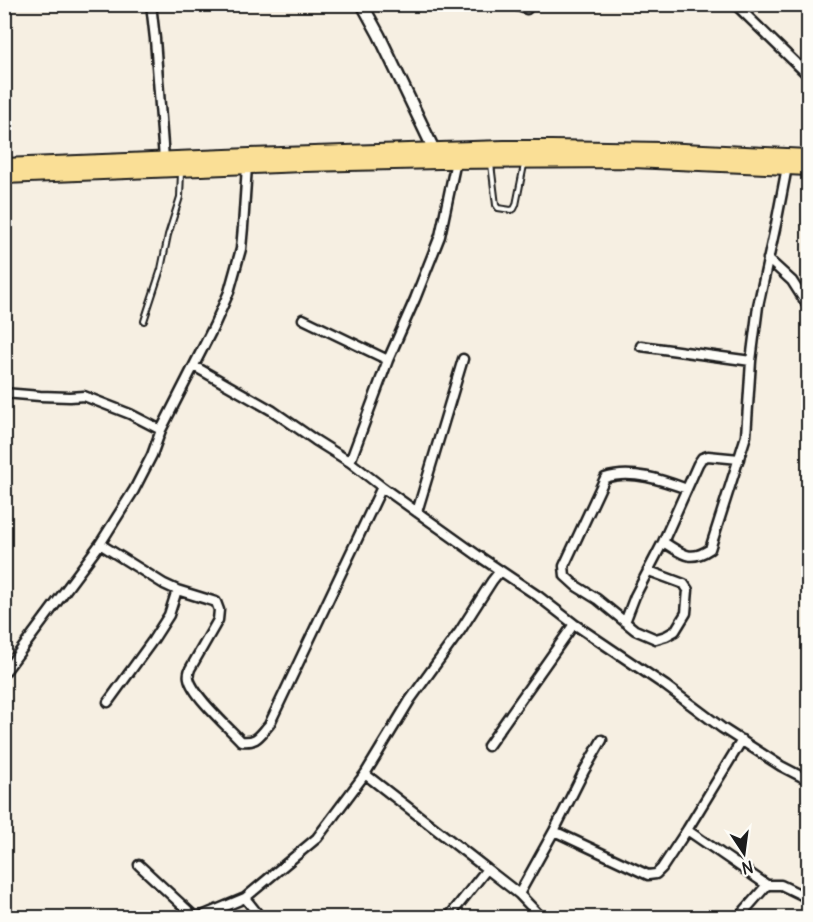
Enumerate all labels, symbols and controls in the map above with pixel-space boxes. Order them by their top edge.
north arrow [714,823,774,883]
text: N [740,857,755,879]

